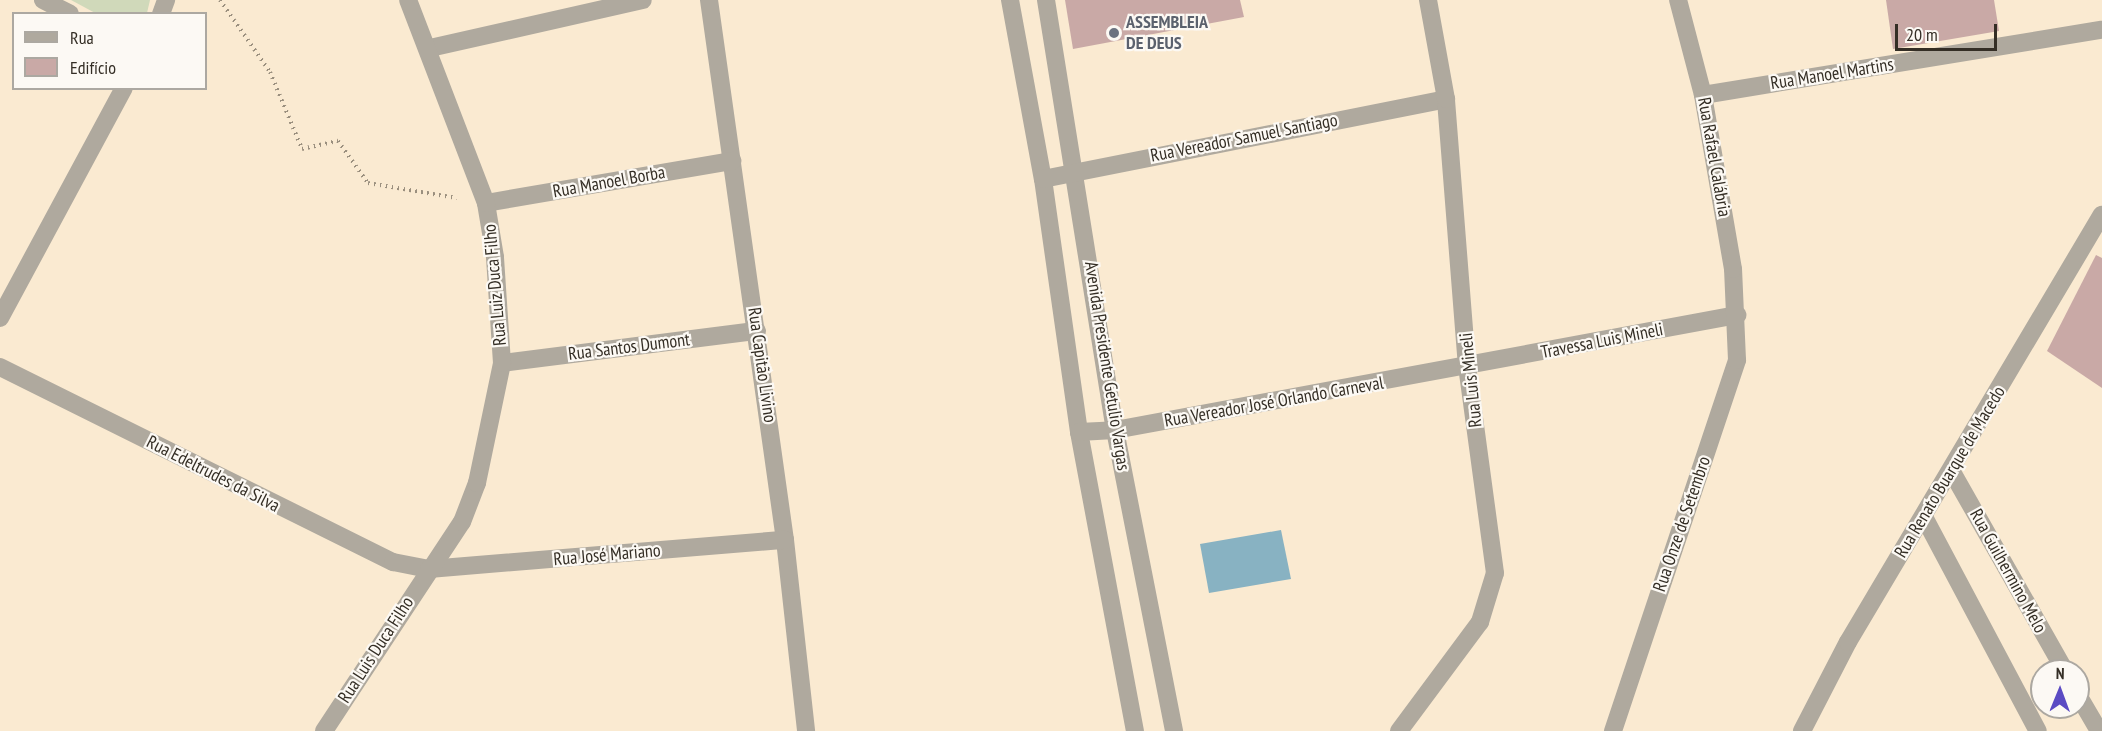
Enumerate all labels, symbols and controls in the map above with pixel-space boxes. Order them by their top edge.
legend [12,12,207,90]
place label: ASSEMBLEIA DE DEUS [1126,12,1208,54]
scale bar [1898,12,2000,50]
text: 20 m [1906,23,1938,46]
text: Rua [70,26,94,49]
marker: ASSEMBLEIA DE DEUS [1107,26,1121,40]
street label: Rua Manoel Martins [1769,54,1895,94]
text: Edifício [70,56,116,79]
street label: Rua Rafael Calábria [1693,96,1735,218]
street label: Rua Vereador Samuel Santiago [1148,109,1340,167]
street label: Rua Manoel Borba [551,162,667,202]
street label: Rua Luiz Duca Filho [479,223,511,347]
street label: Avenida Presidente Getulio Vargas [1080,260,1134,472]
street label: Rua Capitão Livino [743,306,781,424]
street label: Travessa Luis Mineli [1539,319,1665,363]
street label: Rua Santos Dumont [567,329,691,365]
street label: Rua Luis Mineli [1455,332,1487,428]
street label: Rua Vereador José Orlando Carneval [1162,372,1386,432]
street label: Rua Renato Buarque de Macedo [1890,382,2010,562]
street label: Rua Edeltrudes da Silva [143,431,283,517]
street label: Rua Onze de Setembro [1649,454,1715,594]
street label: Rua Guilhermino Melo [1965,505,2051,637]
street label: Rua José Mariano [553,540,661,570]
street label: Rua Luis Duca Filho [334,593,418,707]
north arrow [2030,659,2090,719]
text: N [2056,663,2065,683]

